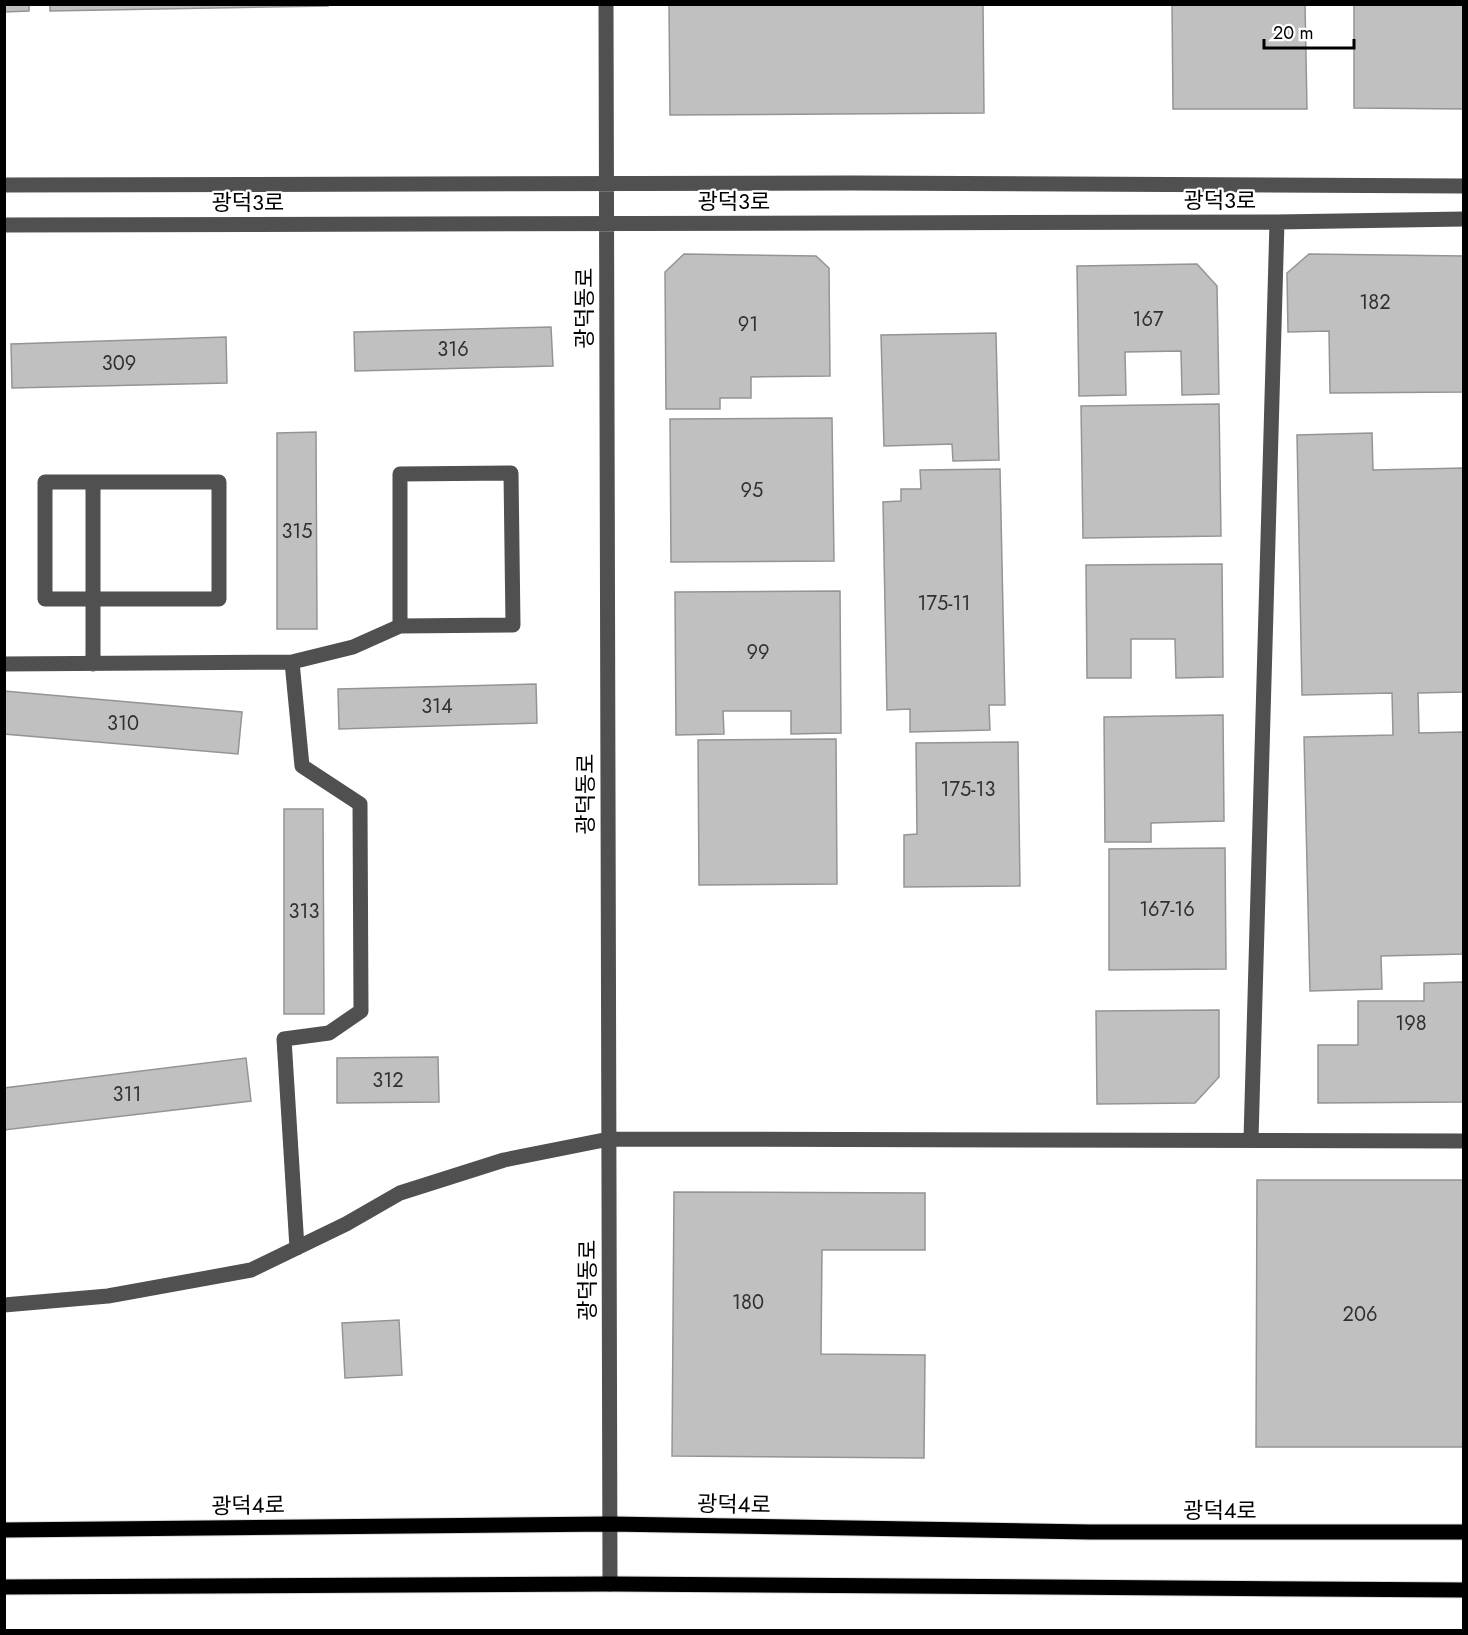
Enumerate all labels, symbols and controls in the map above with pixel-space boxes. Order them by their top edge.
scale bar [1264,12,1354,50]
text: 20 m [1273,20,1313,46]
street label: 광덕3로 [1184,184,1256,216]
street label: 광덕3로 [698,185,770,217]
street label: 광덕3로 [212,186,284,218]
street label: 광덕동로 [568,268,600,348]
house number: 182 [1359,288,1391,317]
house number: 167 [1132,305,1164,334]
house number: 91 [738,310,758,339]
house number: 316 [437,335,469,364]
house number: 309 [102,349,136,378]
house number: 95 [741,476,763,505]
house number: 315 [281,517,313,546]
house number: 175-11 [918,589,970,618]
house number: 99 [746,638,770,667]
house number: 314 [421,692,453,721]
house number: 310 [107,709,139,738]
street label: 광덕동로 [569,754,601,834]
house number: 175-13 [941,775,996,804]
house number: 167-16 [1139,895,1195,924]
house number: 313 [289,897,319,926]
house number: 198 [1395,1009,1427,1038]
house number: 312 [372,1066,404,1095]
house number: 311 [113,1080,141,1109]
street label: 광덕동로 [571,1240,603,1320]
house number: 180 [732,1288,764,1317]
house number: 206 [1343,1300,1377,1329]
street label: 광덕4로 [697,1487,771,1521]
street label: 광덕4로 [211,1488,285,1522]
street label: 광덕4로 [1183,1494,1257,1526]

